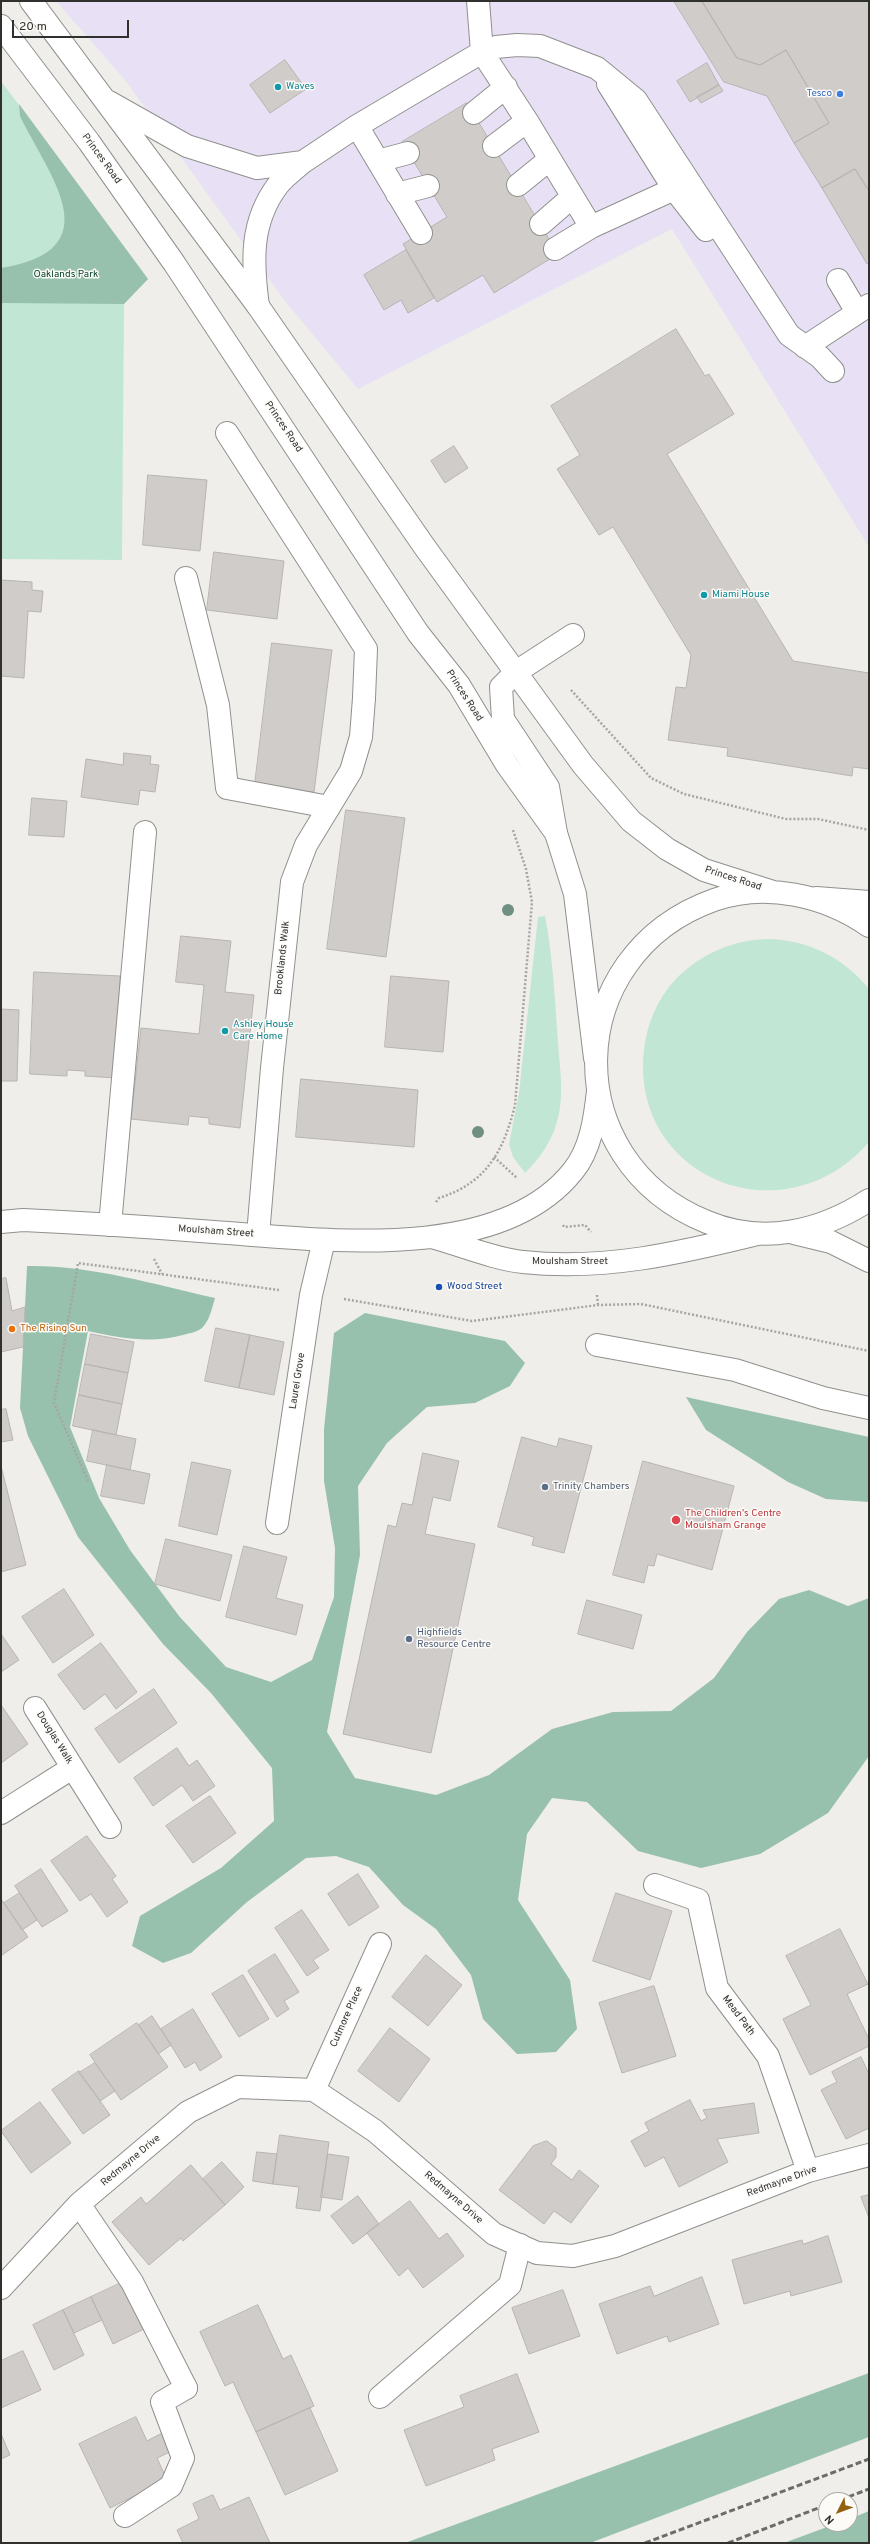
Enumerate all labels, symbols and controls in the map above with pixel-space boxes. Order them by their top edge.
scale bar [14,12,131,38]
text: 20 m [19,19,47,35]
place label: Waves [286,81,314,93]
marker: Waves [273,82,283,92]
place label: Tesco [807,88,832,100]
marker: Tesco [835,89,845,99]
street label: Princes Road [79,132,123,186]
park label: Oaklands Park [34,269,98,281]
street label: Princes Road [262,399,304,455]
place label: Miami House [712,589,770,601]
marker: Miami House [699,590,709,600]
street label: Princes Road [443,668,485,724]
street label: Princes Road [703,864,763,894]
street label: Brooklands Walk [273,920,293,996]
place label: Ashley House Care Home [233,1019,294,1042]
marker: Ashley House Care Home [220,1026,230,1036]
street label: Moulsham Street [178,1223,254,1241]
street label: Moulsham Street [532,1256,608,1268]
place label: Wood Street [447,1281,502,1293]
marker: Wood Street [434,1282,444,1292]
place label: The Rising Sun [20,1323,87,1335]
marker: The Rising Sun [7,1324,17,1334]
street label: Laurel Grove [288,1352,308,1410]
place label: Trinity Chambers [553,1481,629,1493]
marker: Trinity Chambers [540,1482,550,1492]
place label: The Children's Centre Moulsham Grange [685,1508,781,1532]
marker: The Children's Centre Moulsham Grange [670,1514,682,1526]
place label: Highfields Resource Centre [417,1627,491,1650]
marker: Highfields Resource Centre [404,1634,414,1644]
street label: Douglas Walk [33,1709,75,1767]
street label: Cutmore Place [328,1985,366,2049]
street label: Mead Path [719,1994,757,2038]
street label: Redmayne Drive [99,2133,163,2189]
street label: Redmayne Drive [745,2164,819,2200]
street label: Redmayne Drive [421,2169,485,2227]
north arrow [818,2492,858,2532]
text: N [822,2512,838,2527]

